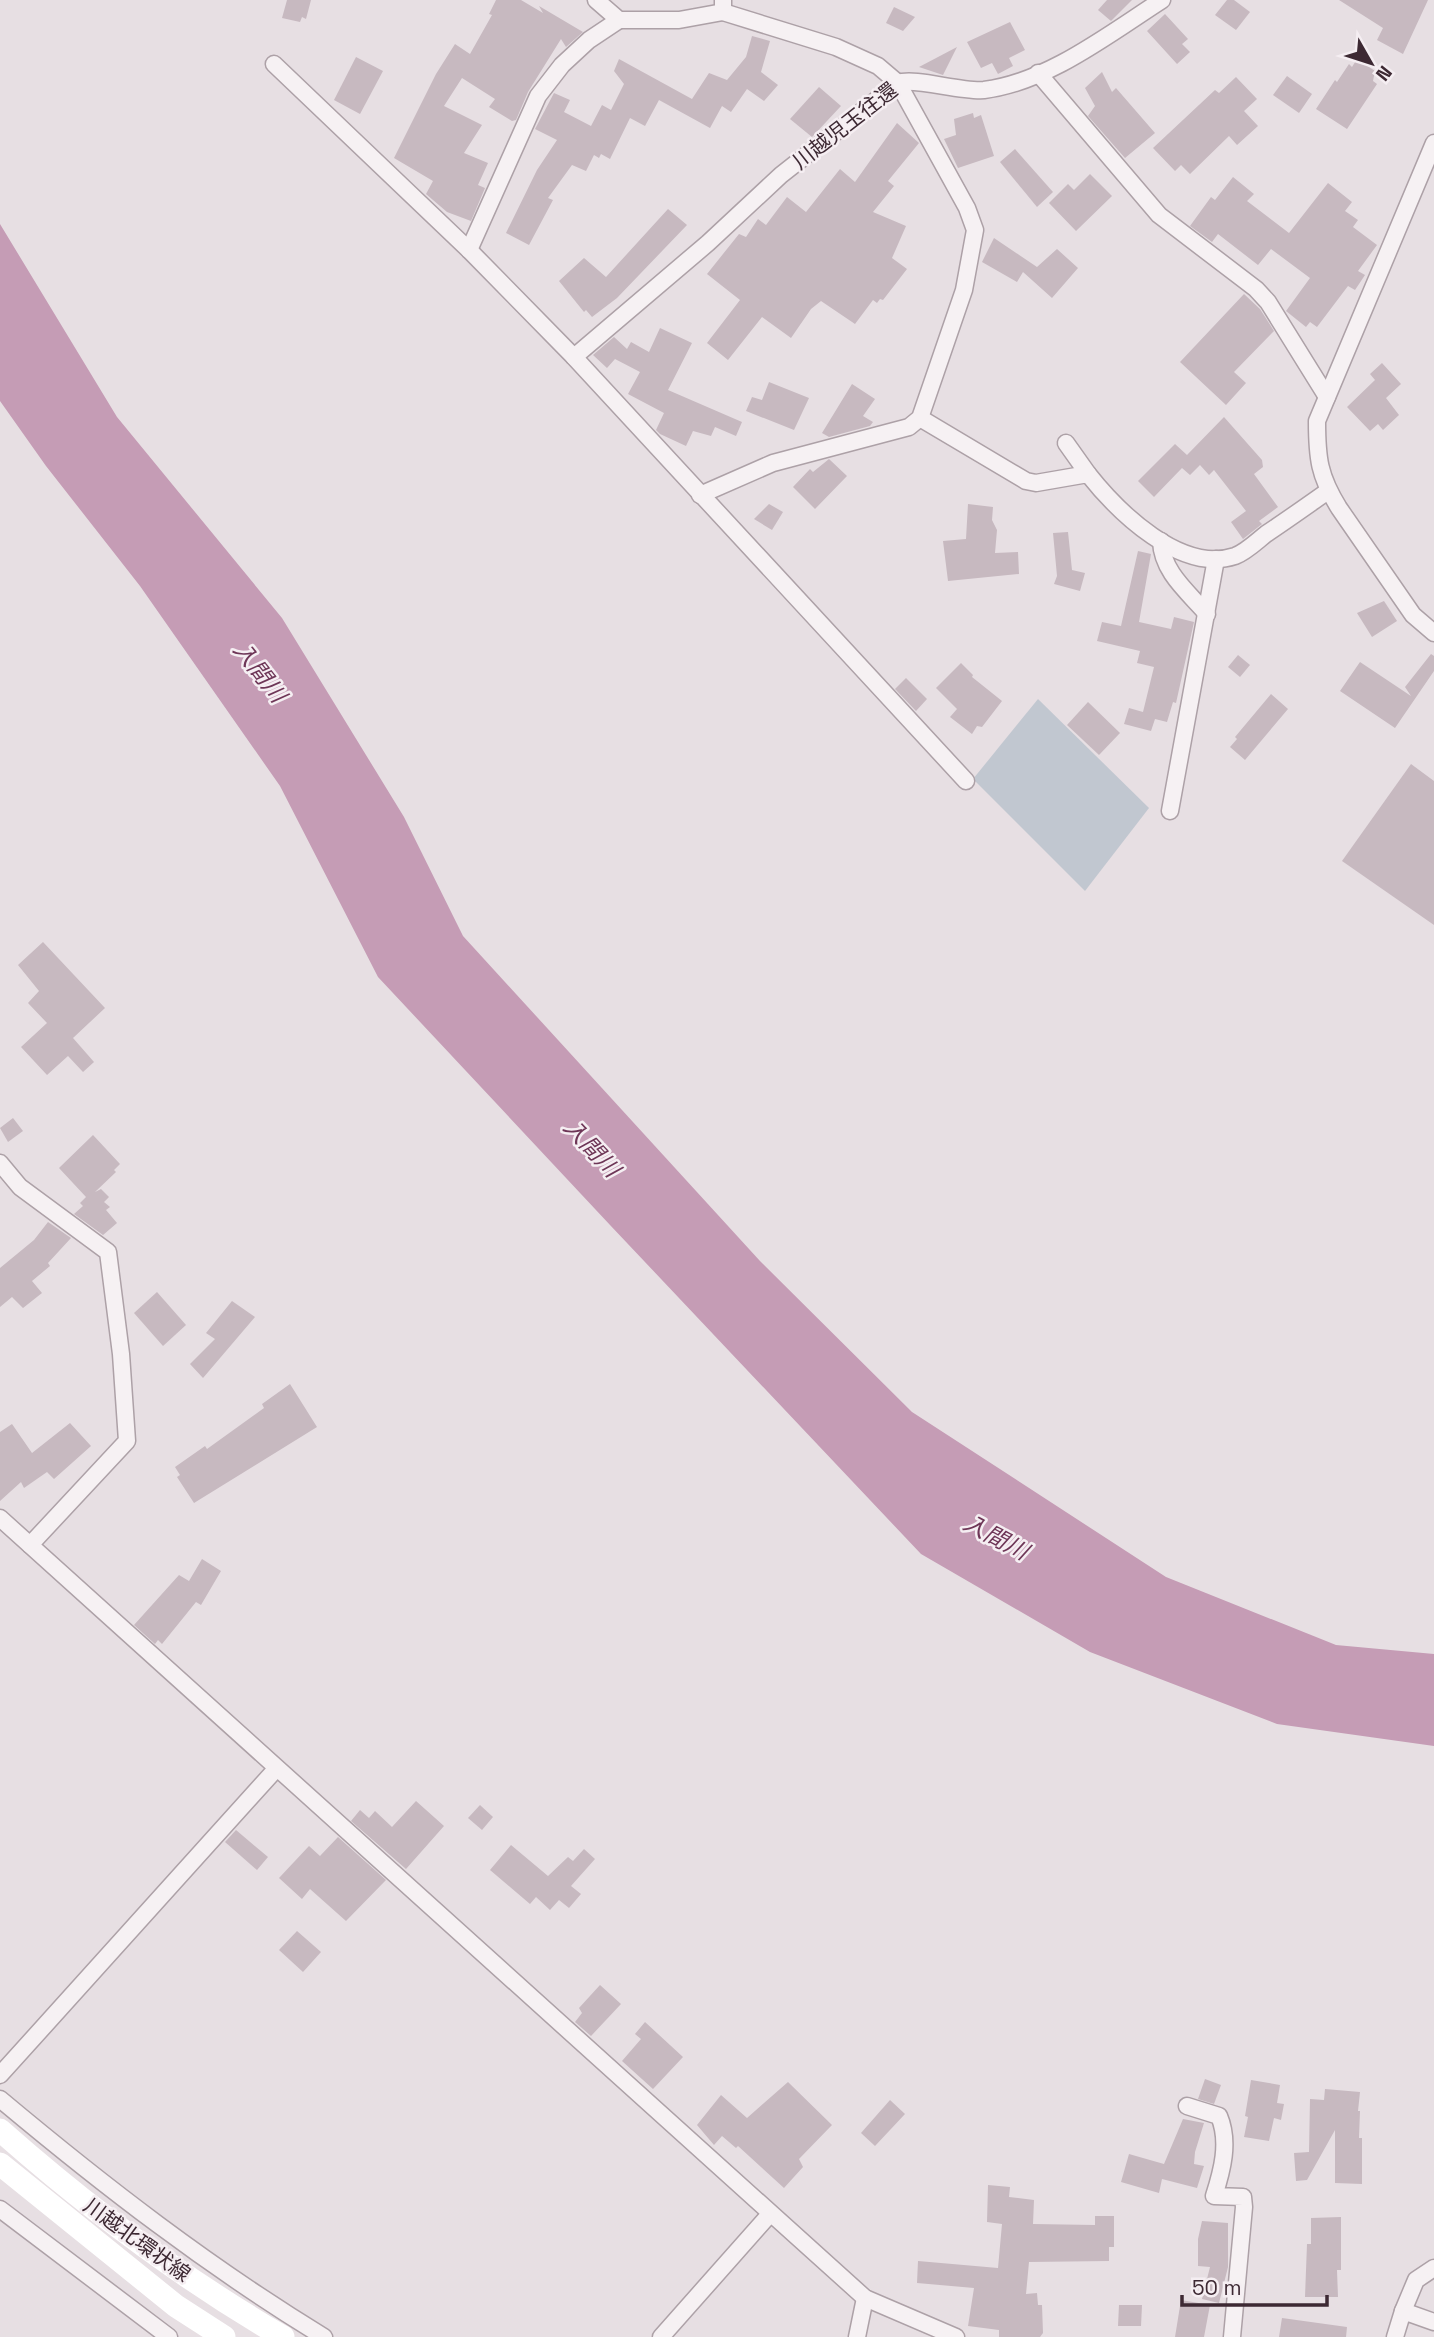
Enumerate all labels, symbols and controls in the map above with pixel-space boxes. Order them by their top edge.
north arrow [1336,28,1406,98]
text: N [1370,61,1398,86]
street label: 川越児玉往還 [787,76,903,175]
water label: 入間川 [227,636,295,711]
water label: 入間川 [558,1113,629,1186]
water label: 入間川 [958,1508,1036,1568]
street label: 川越北環状線 [78,2192,196,2288]
scale bar [1182,2264,1327,2308]
text: 50 m [1192,2274,1242,2301]

